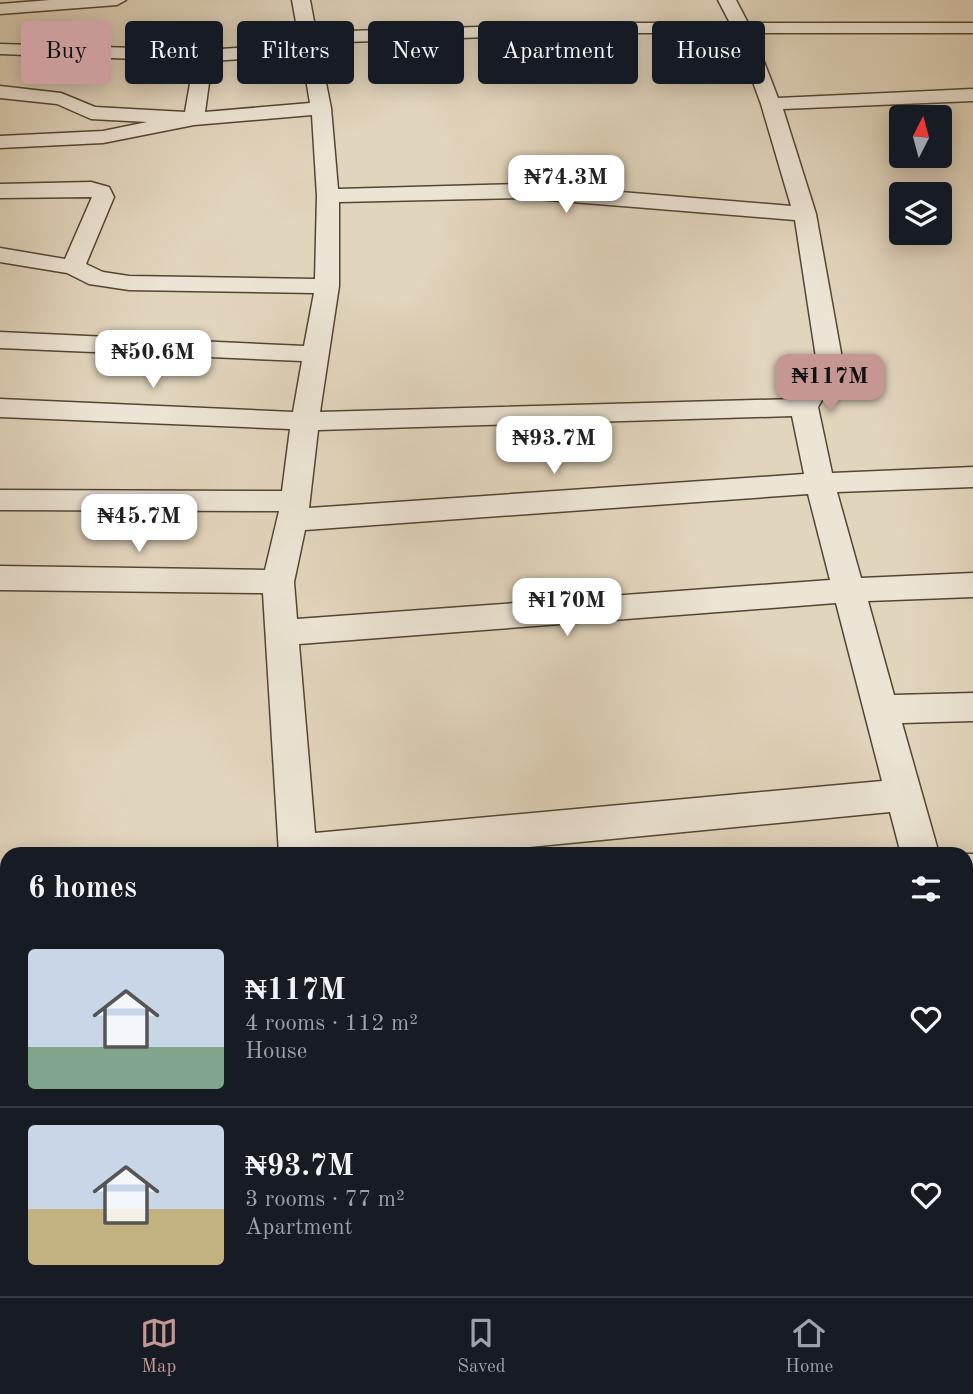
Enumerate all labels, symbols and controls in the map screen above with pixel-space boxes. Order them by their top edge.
chip: Buy [21,21,111,84]
chip: Rent [125,21,223,84]
chip: Filters [237,21,354,84]
chip: New [368,21,464,84]
chip: Apartment [478,21,638,84]
chip: House [652,21,765,84]
north arrow [889,105,952,168]
map controls [889,105,952,245]
pin: ₦74.3M [509,156,623,215]
text: ₦74.3M [524,166,608,189]
button: layers [889,182,952,245]
pin: ₦50.6M [96,330,210,390]
text: ₦50.6M [111,341,195,364]
pin: ₦117M [781,354,879,414]
text: ₦117M [791,365,869,388]
pin: ₦93.7M [497,416,611,476]
text: ₦93.7M [512,427,596,450]
pin: ₦45.7M [82,494,196,554]
text: ₦45.7M [97,505,181,528]
pin: ₦170M [518,578,616,638]
text: ₦170M [528,589,606,612]
icon: filters [907,870,945,908]
text: 6 homes [28,874,137,904]
text: ₦117M [245,976,346,1006]
icon: home [84,977,168,1061]
icon: heart [907,1000,945,1038]
text: 4 rooms · 112 m² [245,1012,418,1035]
text: House [245,1040,307,1063]
text: ₦93.7M [245,1152,354,1182]
icon: home [84,1153,168,1237]
icon: heart [907,1176,945,1214]
text: 3 rooms · 77 m² [245,1188,405,1211]
text: Apartment [245,1216,353,1239]
tab: Map [140,1314,178,1379]
tab: Saved [457,1314,506,1379]
tab: Home [785,1314,833,1379]

